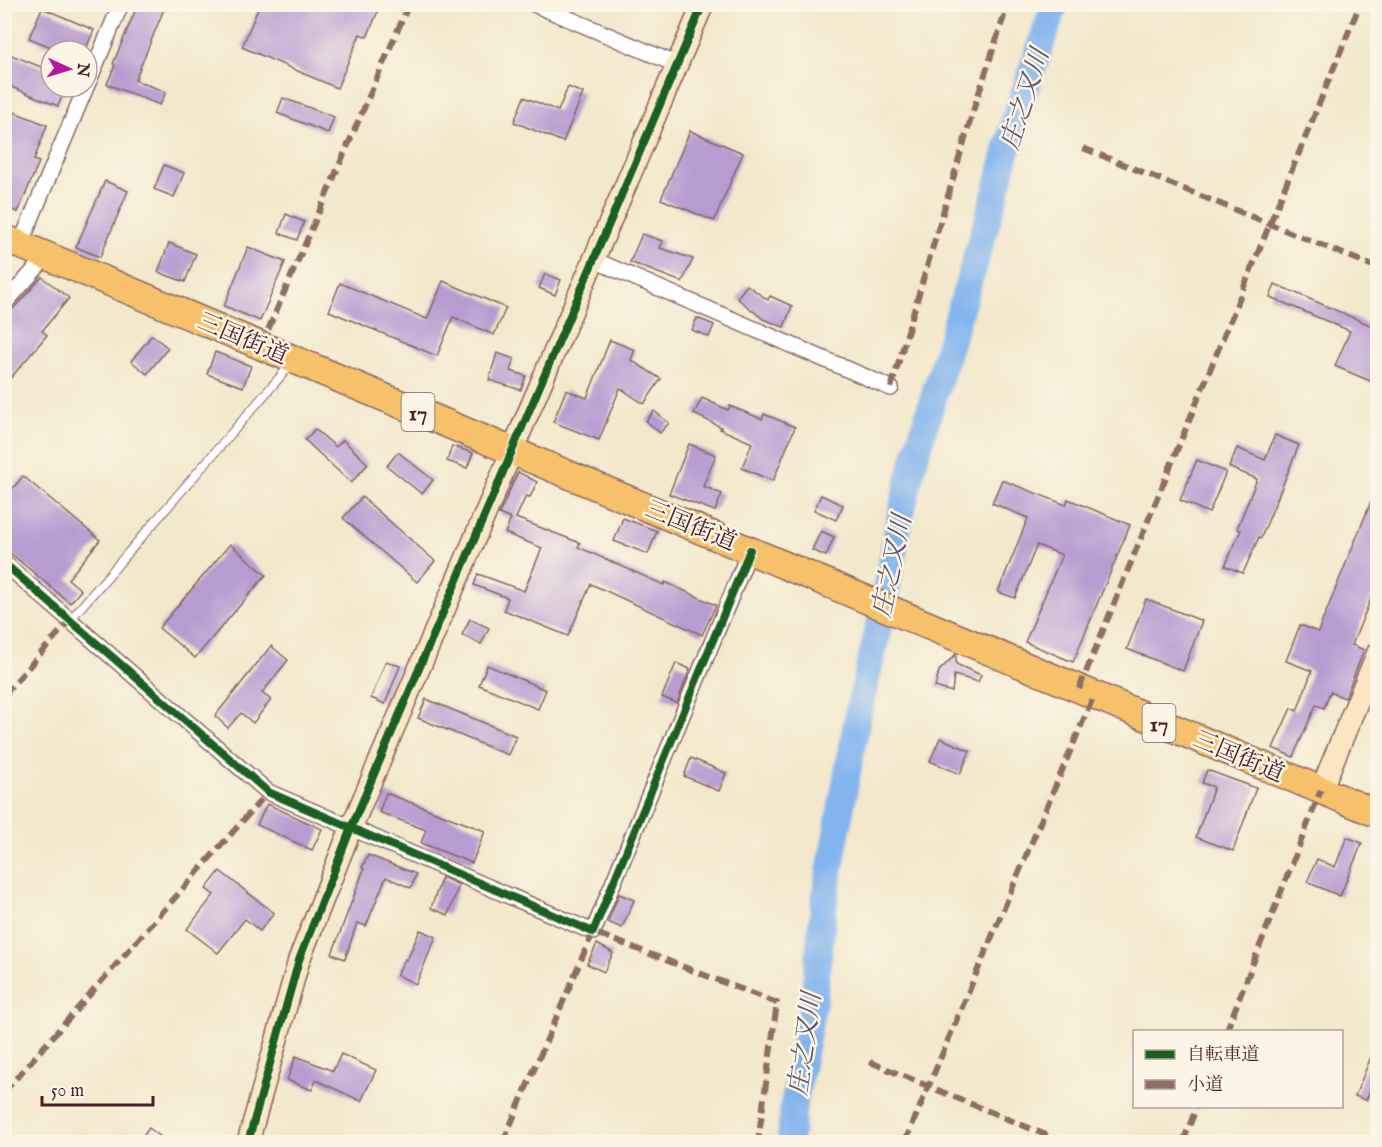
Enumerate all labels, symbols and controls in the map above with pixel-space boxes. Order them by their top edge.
north arrow [39,39,99,99]
water label: 庄之又川 [994,42,1058,154]
text: N [71,61,92,78]
street label: 三国街道 [192,306,293,372]
road number: 17 [402,393,434,431]
street label: 三国街道 [640,494,741,559]
water label: 庄之又川 [866,509,920,621]
road number: 17 [1142,704,1176,742]
street label: 三国街道 [1188,724,1289,790]
water label: 庄之又川 [782,987,829,1098]
legend [1133,1030,1343,1108]
text: 自転車道 [1187,1044,1259,1067]
scale bar [42,1069,153,1107]
text: 小道 [1187,1074,1223,1097]
text: 50 m [51,1080,84,1103]

